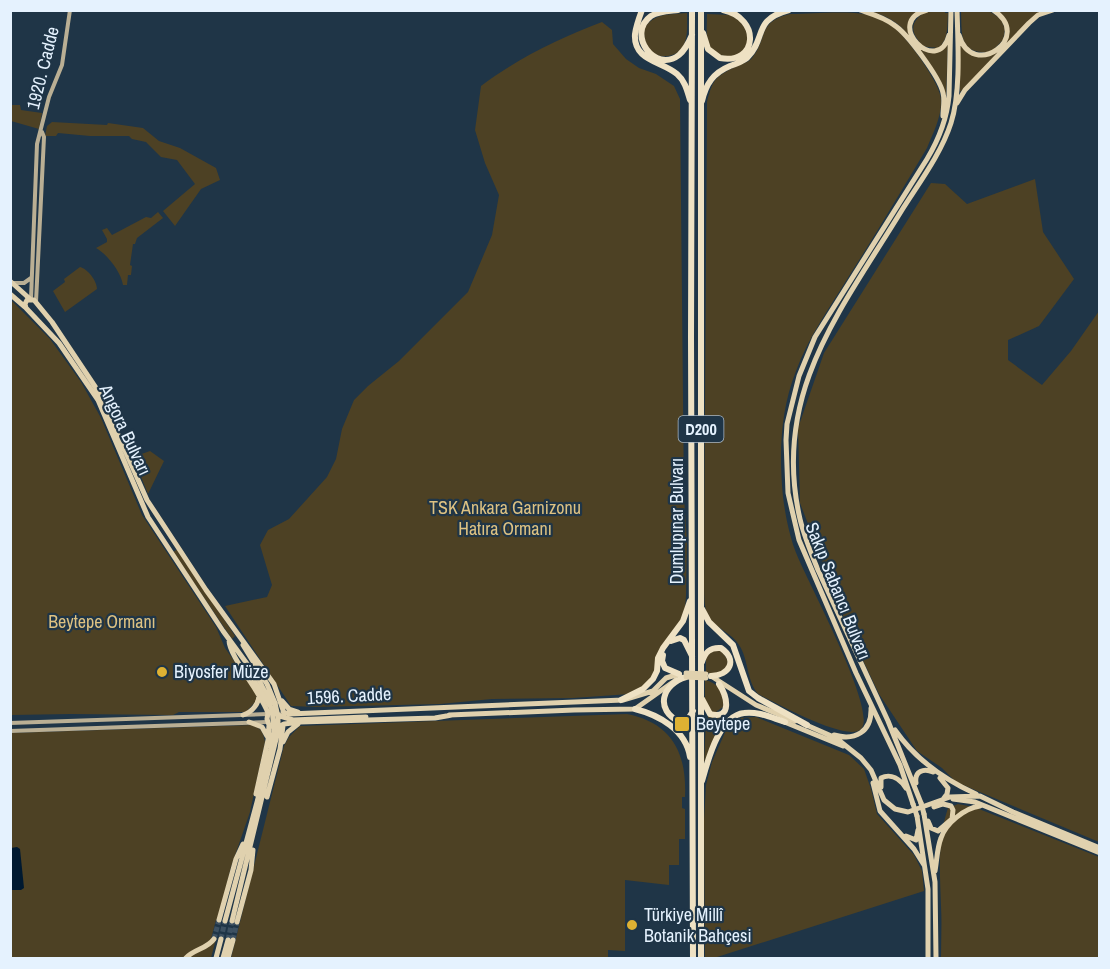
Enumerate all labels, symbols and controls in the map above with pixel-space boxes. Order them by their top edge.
street label: 1920. Cadde [20,24,65,112]
street label: Angora Bulvarı [93,379,157,479]
road number: D200 [678,416,724,442]
street label: Dumlupınar Bulvarı [664,458,689,584]
park label: TSK Ankara Garnizonu Hatıra Ormanı [429,495,581,541]
street label: Sakıp Sabancı Bulvarı [800,518,877,663]
park label: Beytepe Ormanı [48,609,156,634]
place label: Biyosfer Müze [174,659,268,684]
marker: Biyosfer Müze [155,665,169,679]
street label: 1596. Cadde [306,681,392,710]
place label: Beytepe [696,711,750,736]
marker: Beytepe [673,715,691,733]
place label: Türkiye Millî Botanik Bahçesi [644,902,752,948]
marker: Türkiye Millî Botanik Bahçesi [625,918,639,932]

